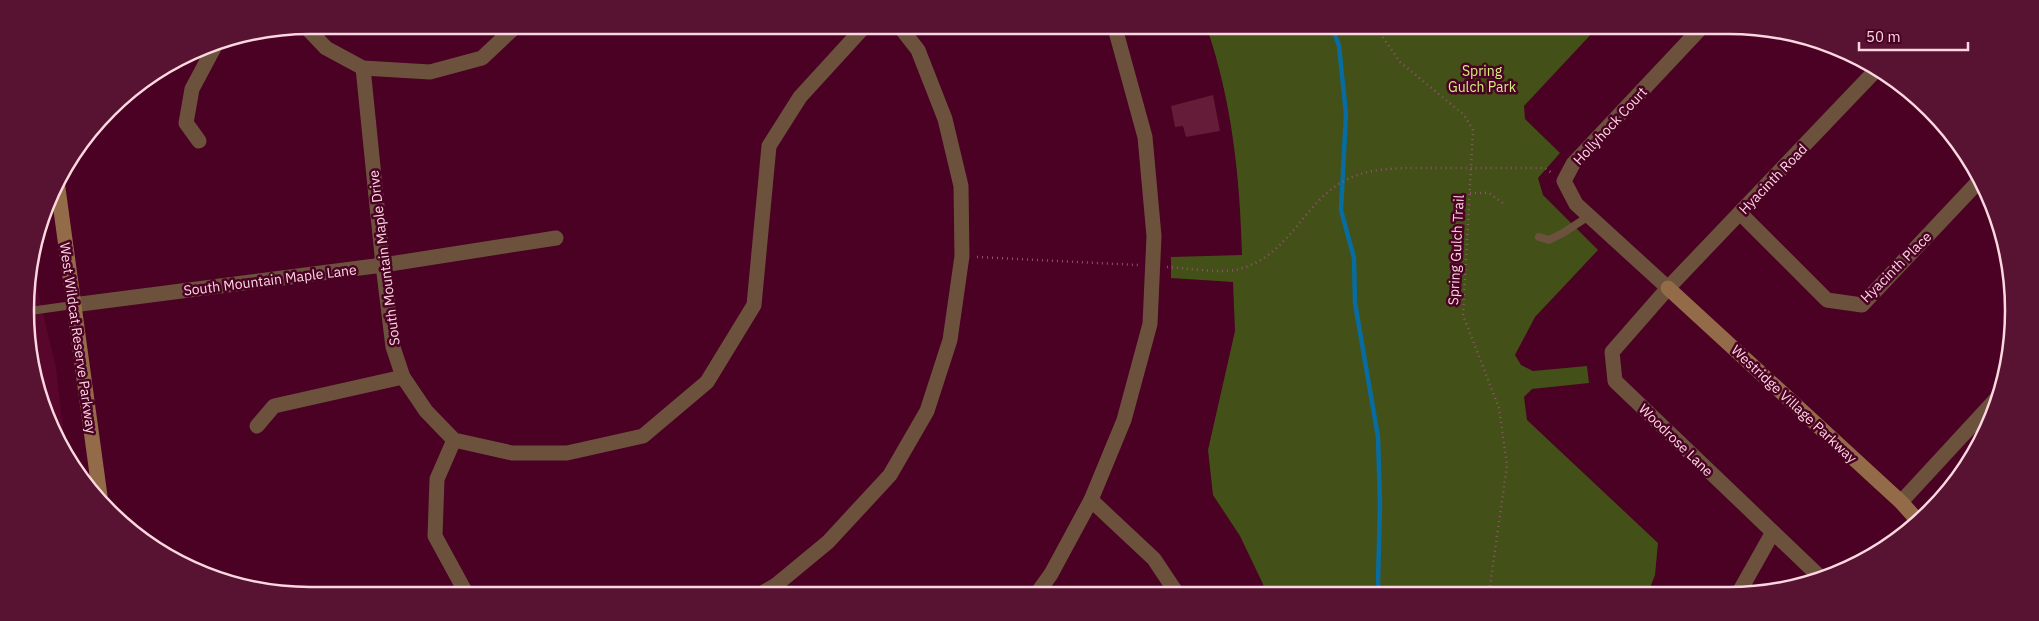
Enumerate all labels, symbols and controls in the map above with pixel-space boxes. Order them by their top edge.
scale bar [1859,20,1968,52]
text: 50 m [1866,27,1901,46]
park label: Spring Gulch Park [1448,62,1517,96]
street label: Hollyhock Court [1569,83,1651,169]
street label: Hyacinth Road [1735,140,1811,218]
street label: South Mountain Maple Drive [364,169,404,347]
street label: Spring Gulch Trail [1444,194,1468,306]
street label: Hyacinth Place [1857,227,1936,306]
street label: West Wildcat Reserve Parkway [56,241,100,435]
street label: South Mountain Maple Lane [182,260,358,300]
street label: Westridge Village Parkway [1727,341,1861,467]
street label: Woodrose Lane [1635,400,1717,480]

